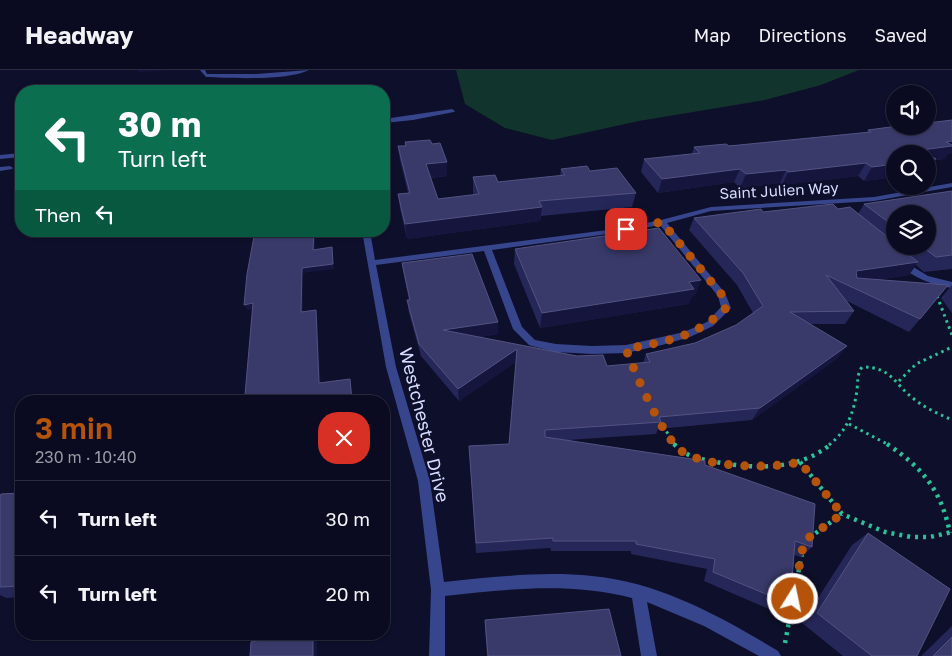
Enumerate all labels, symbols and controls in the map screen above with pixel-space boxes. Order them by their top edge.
text: Headway [25,20,133,49]
text: Map [694,24,730,46]
text: Directions [758,24,846,46]
text: Saved [874,24,927,46]
map controls [886,85,936,255]
button: sound [886,85,936,135]
text: 30 m [118,103,201,145]
icon: left [35,105,100,170]
text: Turn left [118,145,207,172]
button: search [886,145,936,195]
street label: Saint Julien Way [719,178,840,202]
icon: left [91,200,119,228]
text: Then [35,203,81,226]
button: layers [886,205,936,255]
pin [605,208,647,250]
icon: arrive [612,215,640,243]
street label: Westchester Drive [395,345,455,504]
text: 3 min [35,410,113,446]
button: close [318,412,370,464]
text: 230 m · 10:40 [35,447,137,467]
icon: left [35,504,63,532]
text: Turn left [78,507,157,530]
text: 30 m [326,507,370,530]
position arrow [766,572,818,624]
icon: left [35,579,63,607]
text: Turn left [78,582,157,605]
text: 20 m [326,582,370,605]

